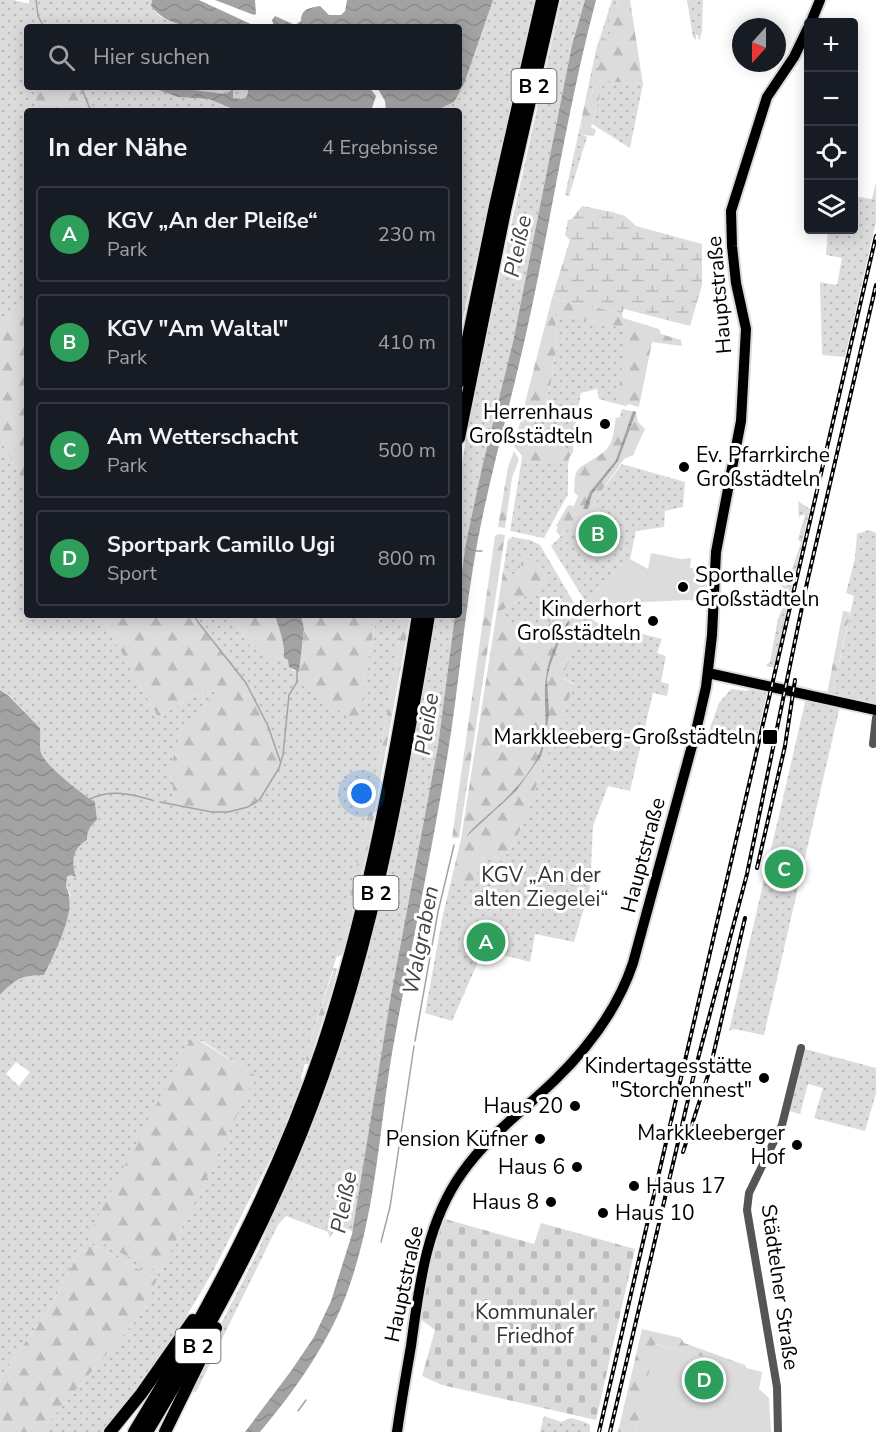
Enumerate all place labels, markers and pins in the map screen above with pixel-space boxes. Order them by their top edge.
place label: Herrenhaus Großstädteln [469,398,593,450]
marker: Herrenhaus Großstädteln [598,417,612,431]
place label: Ev. Pfarrkirche Großstädteln [696,441,830,493]
marker: Ev. Pfarrkirche Großstädteln [677,460,691,474]
pin: B [578,512,618,556]
place label: Sporthalle Großstädteln [695,561,819,613]
marker: Sporthalle Großstädteln [676,580,690,594]
place label: Kinderhort Großstädteln [517,595,642,647]
marker: Kinderhort Großstädteln [646,614,660,628]
place label: Markkleeberg-Großstädteln [494,723,756,751]
marker: Markkleeberg-Großstädteln [761,728,779,746]
pin: C [764,846,804,892]
pin: A [466,920,506,964]
place label: Kindertagesstätte "Storchennest" [585,1052,752,1104]
marker: Kindertagesstätte "Storchennest" [757,1071,771,1085]
place label: Haus 20 [483,1092,563,1120]
marker: Haus 20 [568,1099,582,1113]
place label: Markkleeberger Hof [637,1119,786,1171]
place label: Pension Küfner [386,1125,528,1153]
marker: Pension Küfner [533,1132,547,1146]
marker: Markkleeberger Hof [790,1138,804,1152]
place label: Haus 6 [498,1153,565,1181]
marker: Haus 6 [570,1160,584,1174]
place label: Haus 17 [646,1172,726,1200]
marker: Haus 17 [627,1179,641,1193]
place label: Haus 8 [472,1188,539,1216]
marker: Haus 8 [544,1195,558,1209]
place label: Haus 10 [615,1199,695,1227]
marker: Haus 10 [596,1206,610,1220]
pin: D [684,1358,724,1402]

